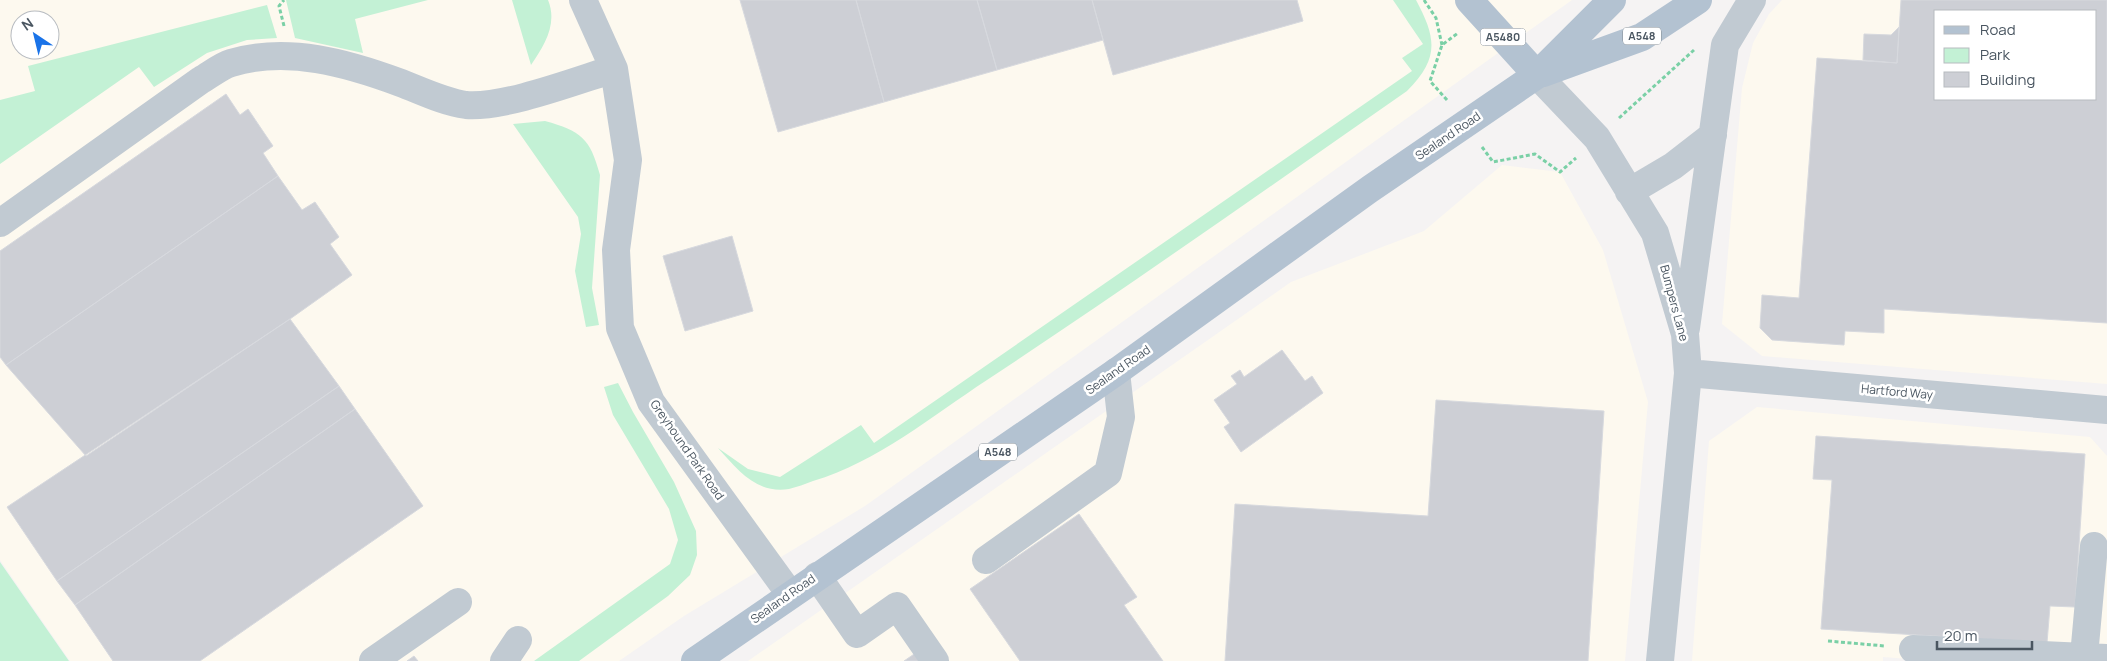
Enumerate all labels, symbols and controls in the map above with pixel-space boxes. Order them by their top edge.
north arrow [10,10,60,60]
legend [1934,10,2097,100]
text: N [18,13,37,35]
text: Road [1980,19,2016,40]
road number: A5480 [1480,28,1526,46]
road number: A548 [1623,28,1661,44]
text: Park [1980,44,2010,65]
text: Building [1980,69,2035,90]
street label: Sealand Road [1412,107,1484,164]
street label: Bumpers Lane [1656,263,1693,343]
street label: Sealand Road [1082,341,1153,398]
street label: Hartford Way [1860,380,1934,403]
street label: Greyhound Park Road [646,396,728,503]
road number: A548 [979,444,1017,461]
street label: Sealand Road [747,570,818,627]
scale bar [1937,618,2032,650]
text: 20 m [1944,625,1977,646]

